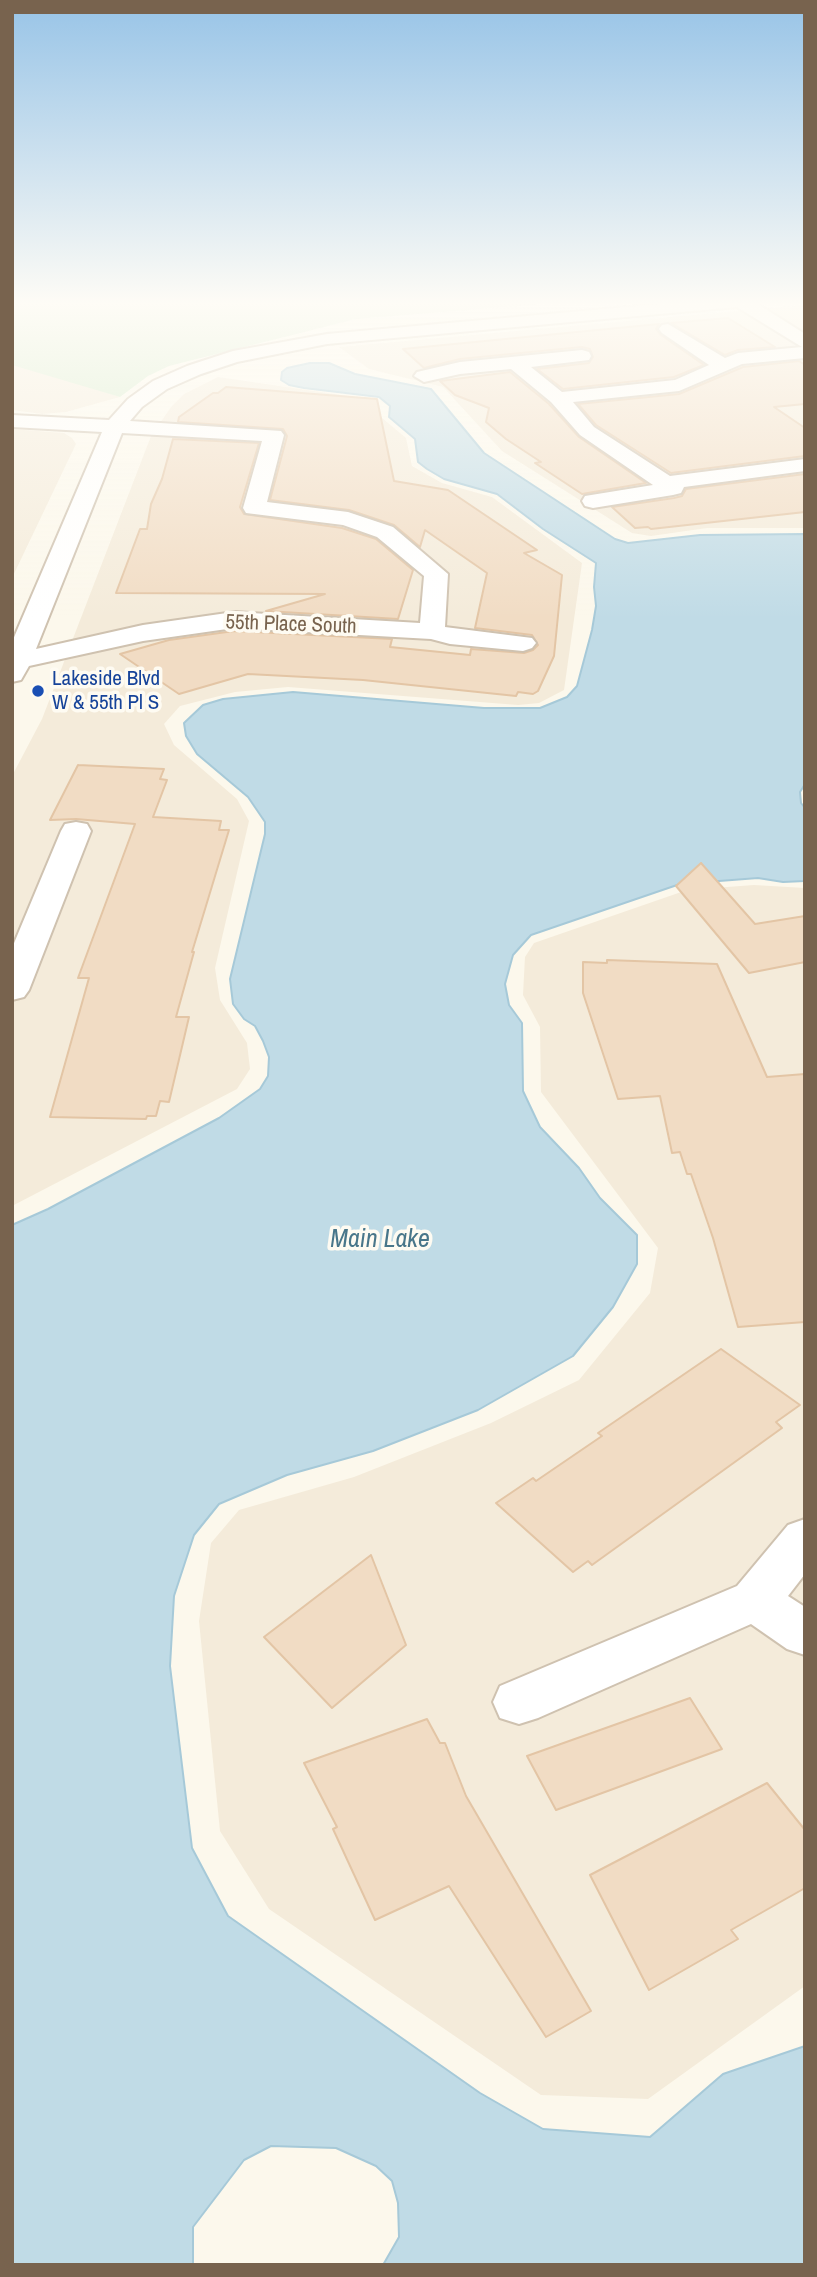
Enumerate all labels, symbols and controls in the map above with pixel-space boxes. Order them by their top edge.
street label: 55th Place South [225,610,357,640]
place label: Lakeside Blvd W & 55th Pl S [52,666,160,716]
marker: Lakeside Blvd W & 55th Pl S [30,683,46,699]
water label: Main Lake [330,1224,430,1256]

